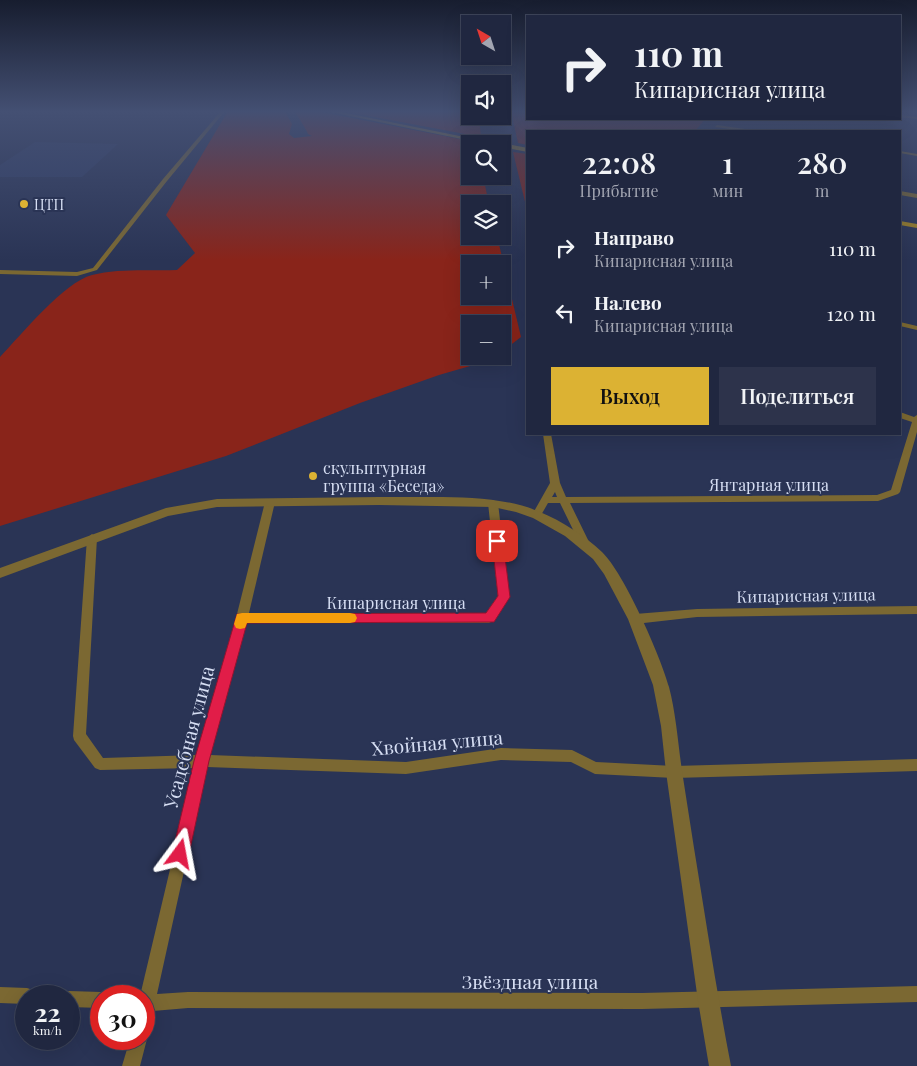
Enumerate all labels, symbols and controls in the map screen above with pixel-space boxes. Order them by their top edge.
north arrow [461,15,511,65]
map controls [461,15,511,365]
text: 110 m [634,29,723,76]
icon: right [551,35,616,100]
text: Кипарисная улица [634,74,825,104]
button: sound [461,75,511,125]
button: search [461,135,511,185]
text: 22:08 [582,142,656,182]
text: 1 [722,142,733,182]
text: 280 [797,142,847,182]
text: Прибытие [580,180,659,201]
text: мин [712,180,743,201]
text: m [815,180,829,201]
place label: ЦТП [34,195,64,214]
button: layers [461,195,511,245]
marker: ЦТП [18,198,30,210]
text: Направо [594,224,674,250]
icon: right [551,234,579,262]
text: 110 m [829,235,876,261]
text: Кипарисная улица [594,250,733,271]
button: + [461,255,511,305]
text: Налево [594,289,662,315]
icon: left [551,299,579,327]
text: 120 m [827,300,876,326]
button: − [461,315,511,365]
text: Кипарисная улица [594,315,733,336]
button: Выход [551,367,709,425]
button: Поделиться [719,367,876,425]
place label: скульптурная группа «Беседа» [323,457,444,496]
marker: скульптурная группа «Беседа» [307,470,319,482]
street label: Янтарная улица [708,474,829,495]
pin [476,520,518,562]
icon: arrive [483,527,511,555]
street label: Кипарисная улица [736,583,876,607]
street label: Кипарисная улица [326,592,466,613]
street label: Усадебная улица [156,662,220,812]
street label: Хвойная улица [370,723,504,761]
position arrow [153,827,205,879]
street label: Звёздная улица [462,968,599,994]
speed limit sign: 30 [90,985,155,1050]
text: 22 [34,995,61,1028]
text: km/h [33,1022,62,1038]

